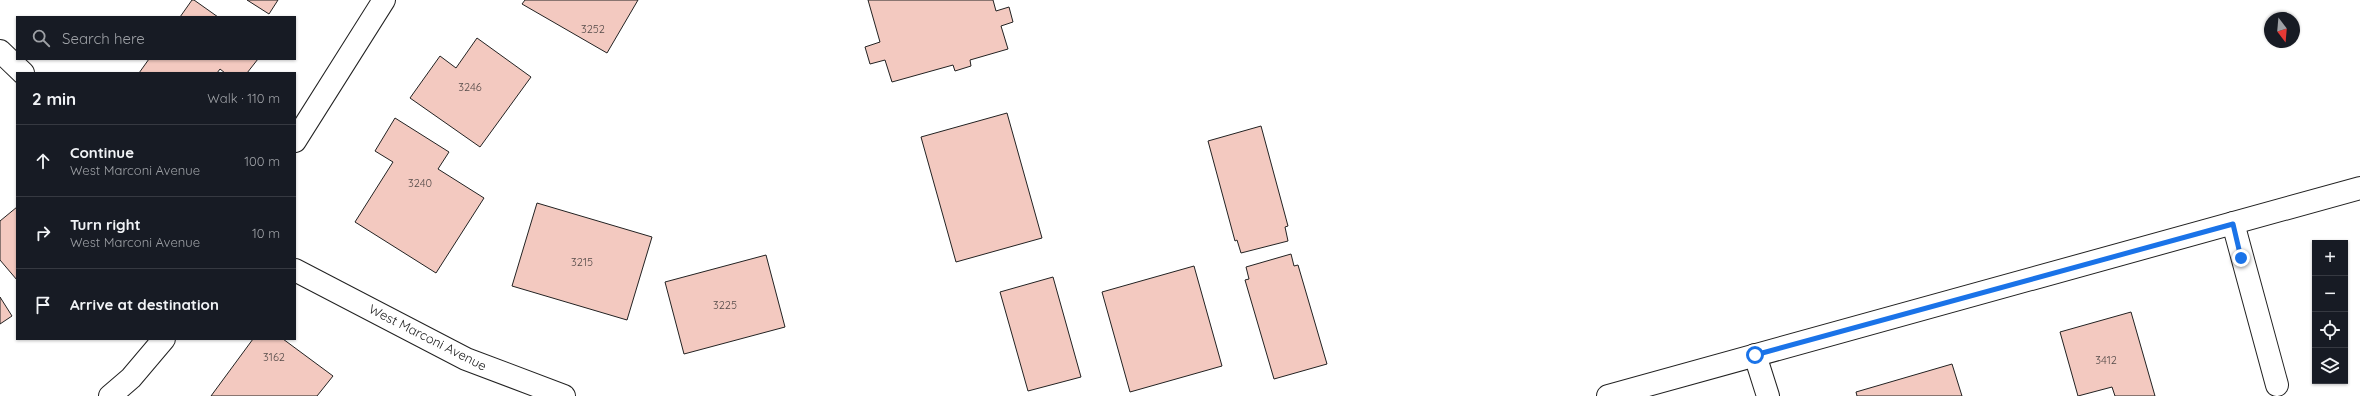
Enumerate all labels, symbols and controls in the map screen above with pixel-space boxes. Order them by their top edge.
north arrow [2264,12,2300,48]
search box [16,16,296,60]
house number: 3252 [581,22,605,36]
icon: search [30,27,52,49]
text: Search here [62,29,145,48]
house number: 3246 [458,80,482,94]
text: 2 min [32,88,76,109]
text: Walk · 110 m [207,90,280,106]
text: Continue [70,143,134,162]
icon: ahead [32,150,54,172]
text: 100 m [244,153,280,169]
text: West Marconi Avenue [70,162,200,178]
house number: 3240 [408,176,432,190]
text: Turn right [70,215,141,234]
icon: right [32,222,54,244]
text: 10 m [252,225,280,241]
text: West Marconi Avenue [70,234,200,250]
map controls [2312,240,2348,384]
button: + [2312,240,2348,276]
route end [2232,249,2250,267]
house number: 3215 [571,255,593,269]
button: − [2312,276,2348,312]
icon: arrive [32,294,54,316]
text: Arrive at destination [70,295,219,314]
house number: 3225 [713,298,737,312]
street label: West Marconi Avenue [366,300,490,374]
button: locate [2312,312,2348,348]
route start [1746,346,1764,364]
button: layers [2312,348,2348,384]
house number: 3162 [263,350,285,364]
house number: 3412 [2095,353,2117,367]

